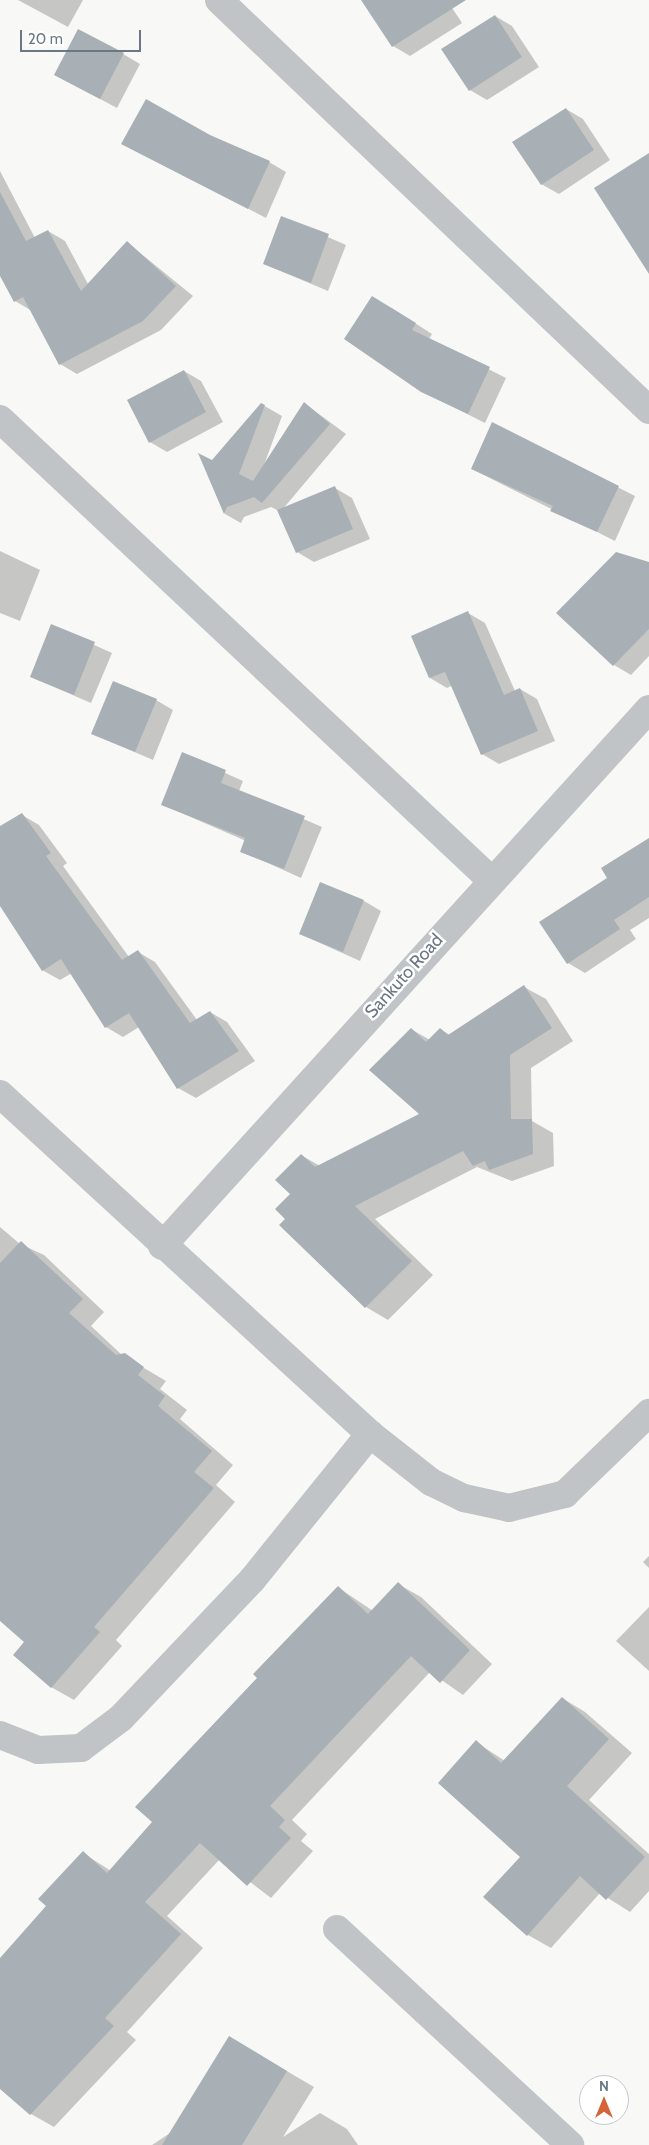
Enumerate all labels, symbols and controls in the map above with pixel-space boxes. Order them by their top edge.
scale bar [22,20,144,52]
text: 20 m [28,30,63,48]
street label: Sankuto Road [361,929,447,1023]
north arrow [579,2075,629,2125]
text: N [599,2077,609,2095]

